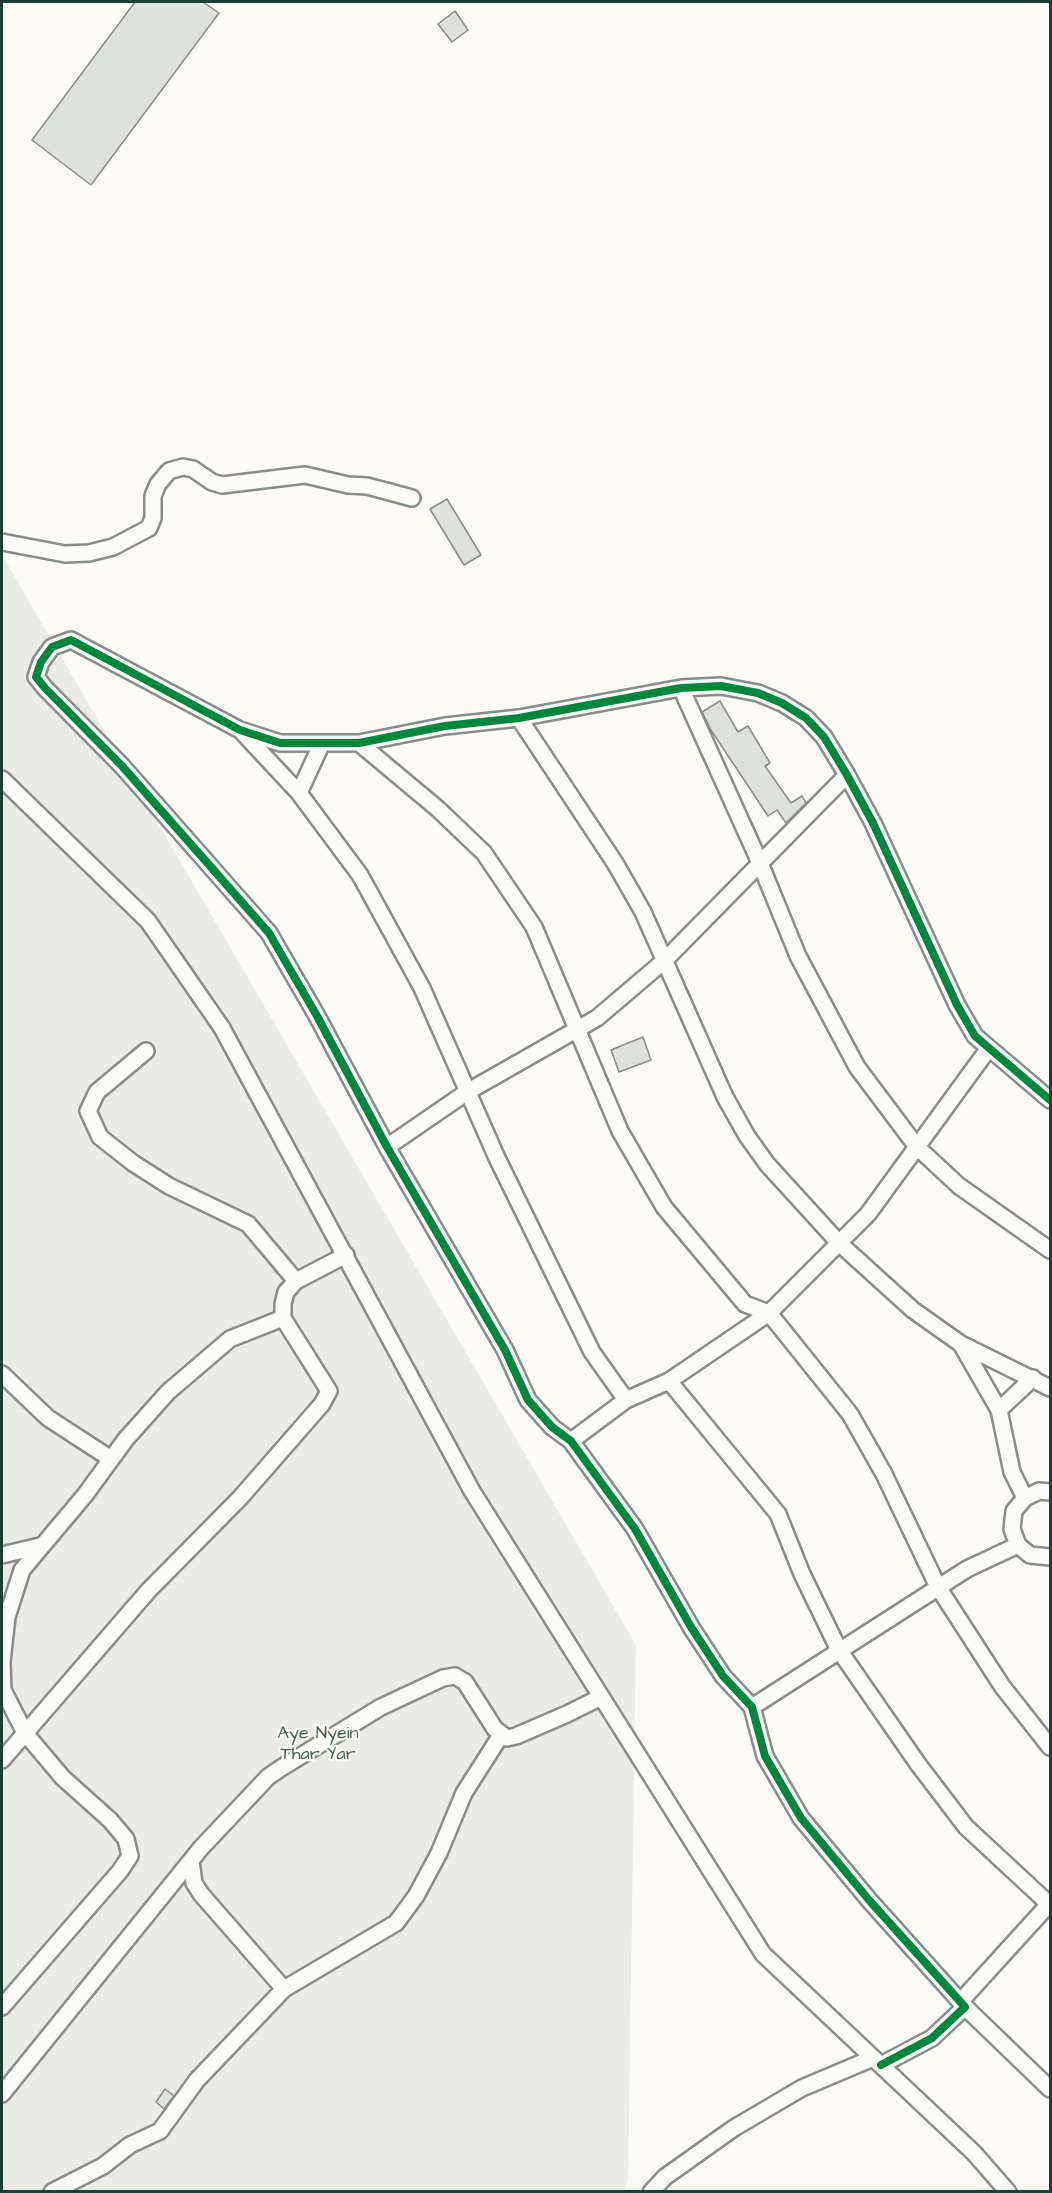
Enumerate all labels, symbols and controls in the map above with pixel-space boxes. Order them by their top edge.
park label: Aye Nyein Thar Yar [278,1723,358,1766]

